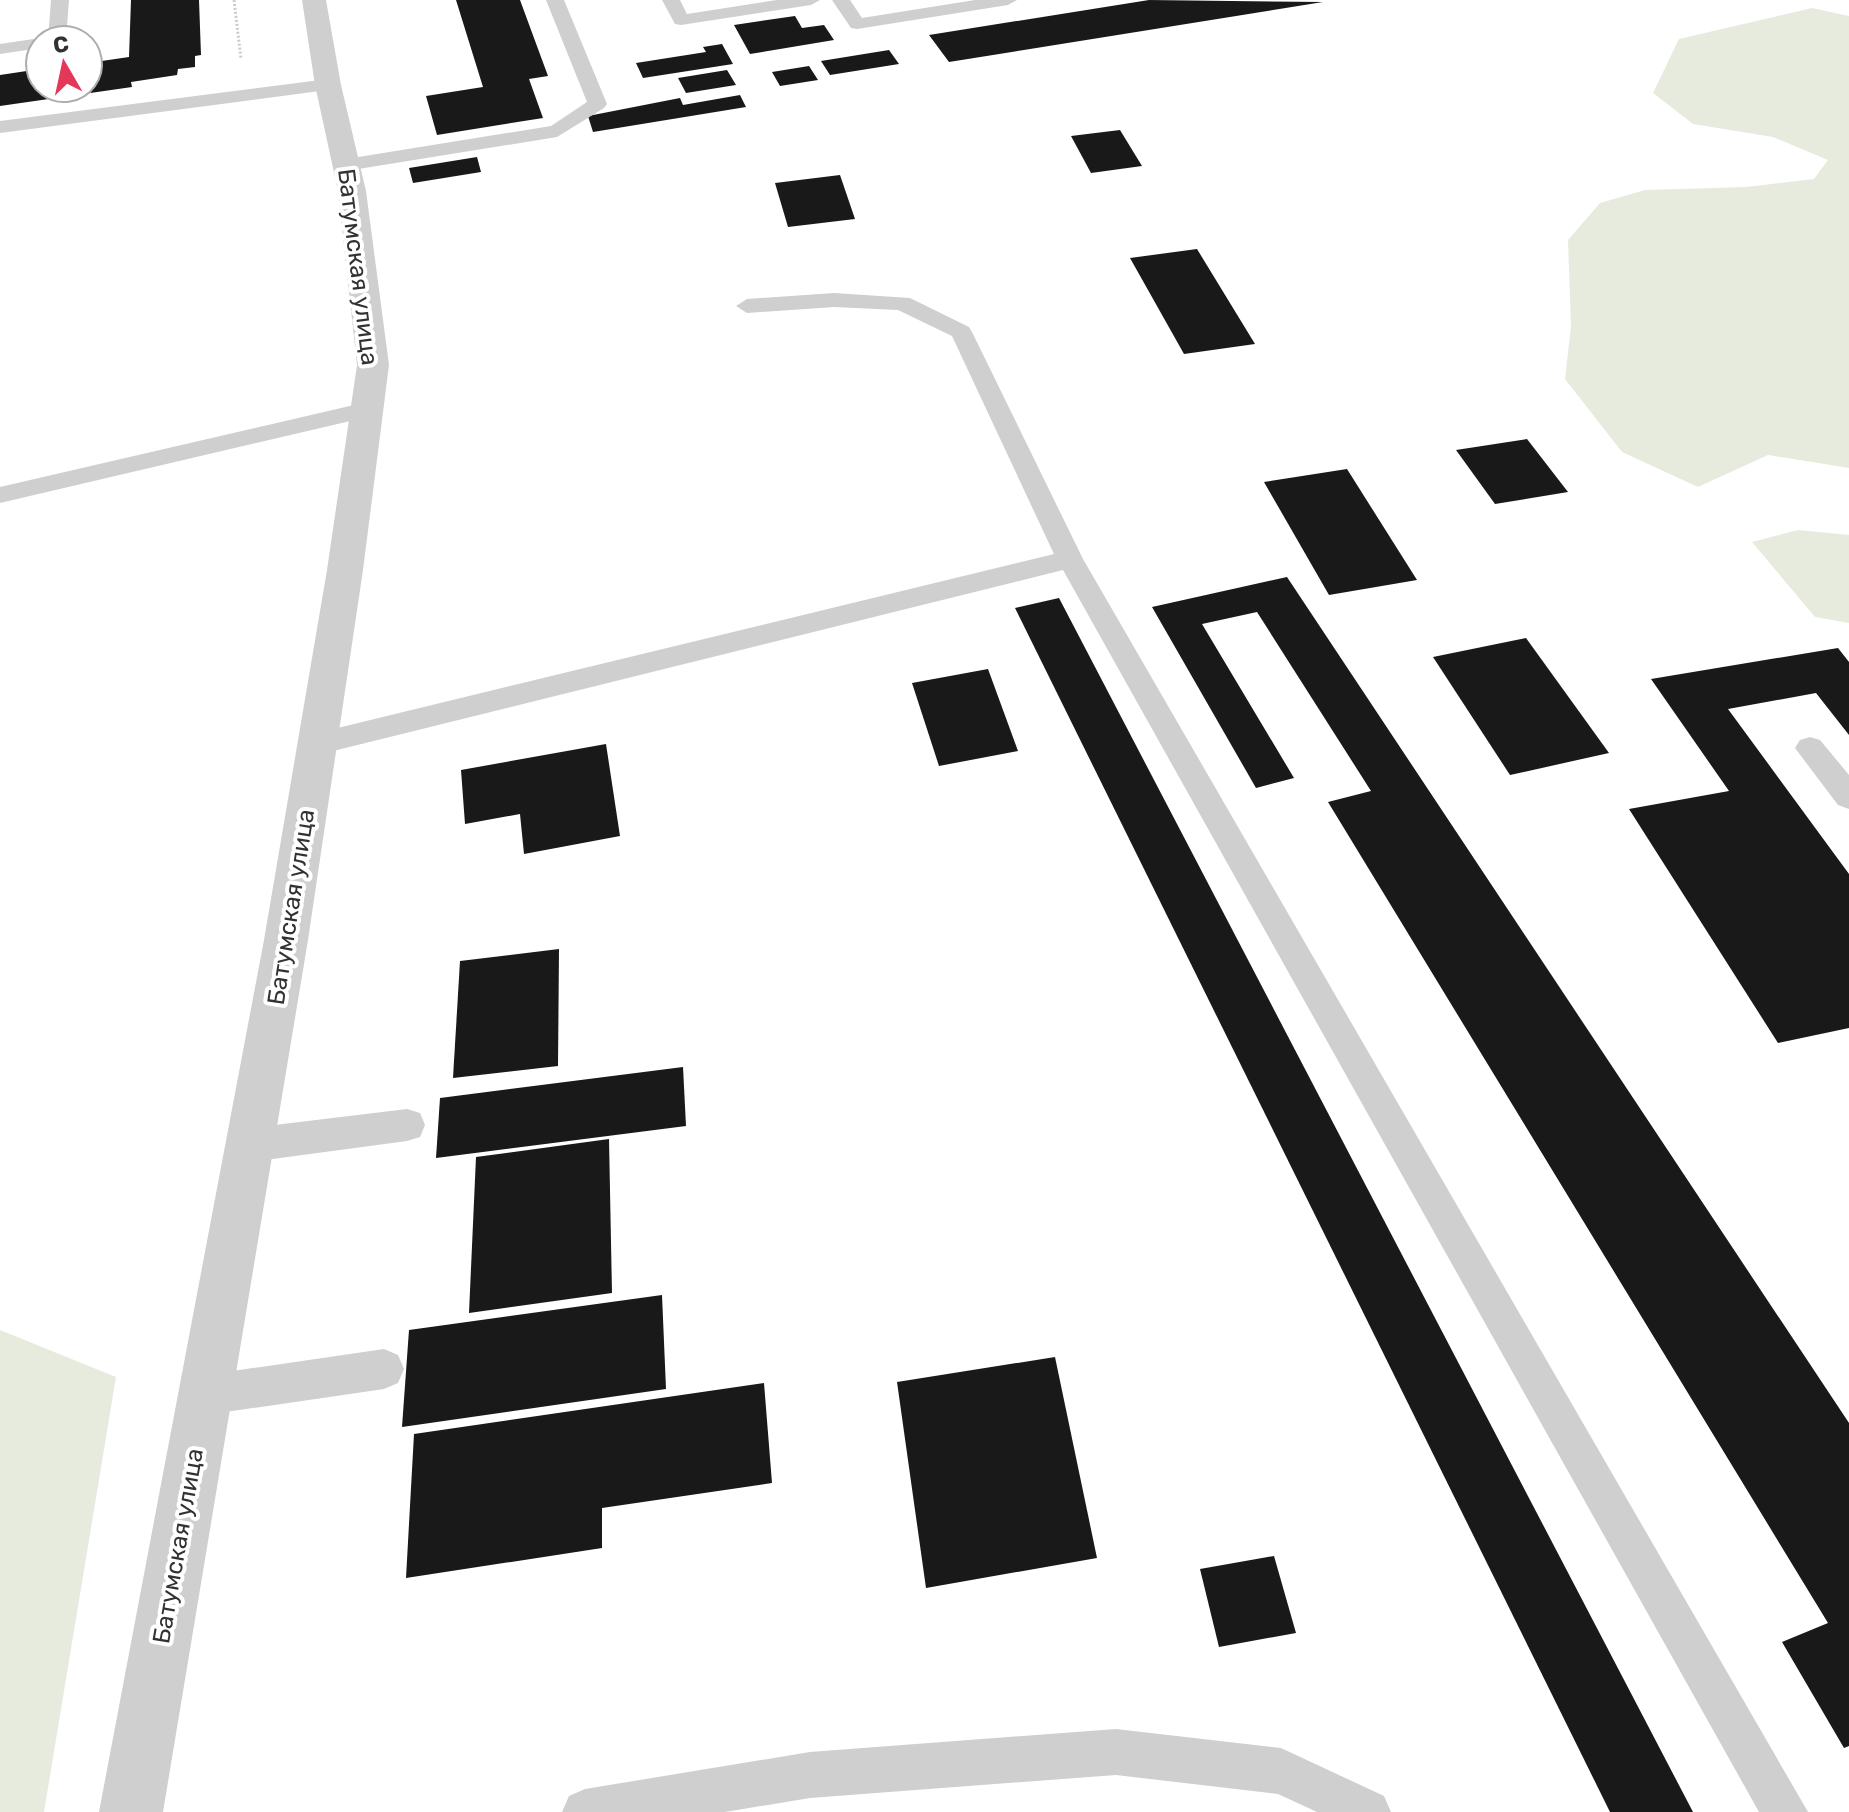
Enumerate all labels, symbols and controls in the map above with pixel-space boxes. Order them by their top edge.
north arrow [24,24,104,104]
text: С [51,30,71,59]
street label: Батумская улица [332,167,384,367]
street label: Батумская улица [262,807,320,1007]
street label: Батумская улица [147,1446,209,1646]

